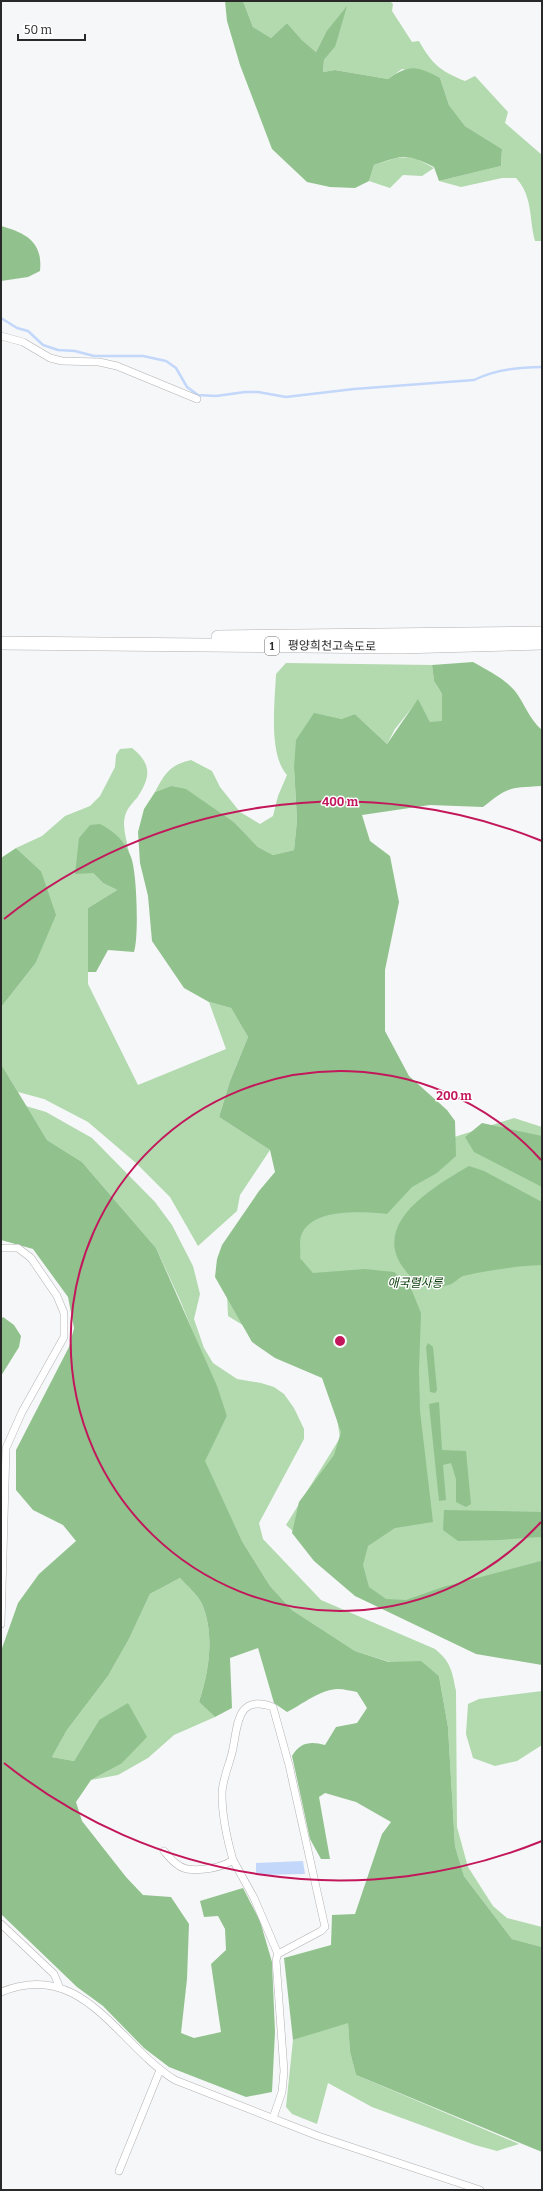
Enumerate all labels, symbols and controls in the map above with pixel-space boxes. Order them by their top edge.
scale bar [18,16,85,42]
text: 50 m [24,23,53,37]
road number: 1 [265,637,279,655]
street label: 평양희천고속도로 [288,638,376,654]
text: 400 m [322,795,359,809]
text: 200 m [436,1089,472,1103]
park label: 애국렬사릉 [387,1276,444,1290]
centre of rings [333,1334,347,1348]

